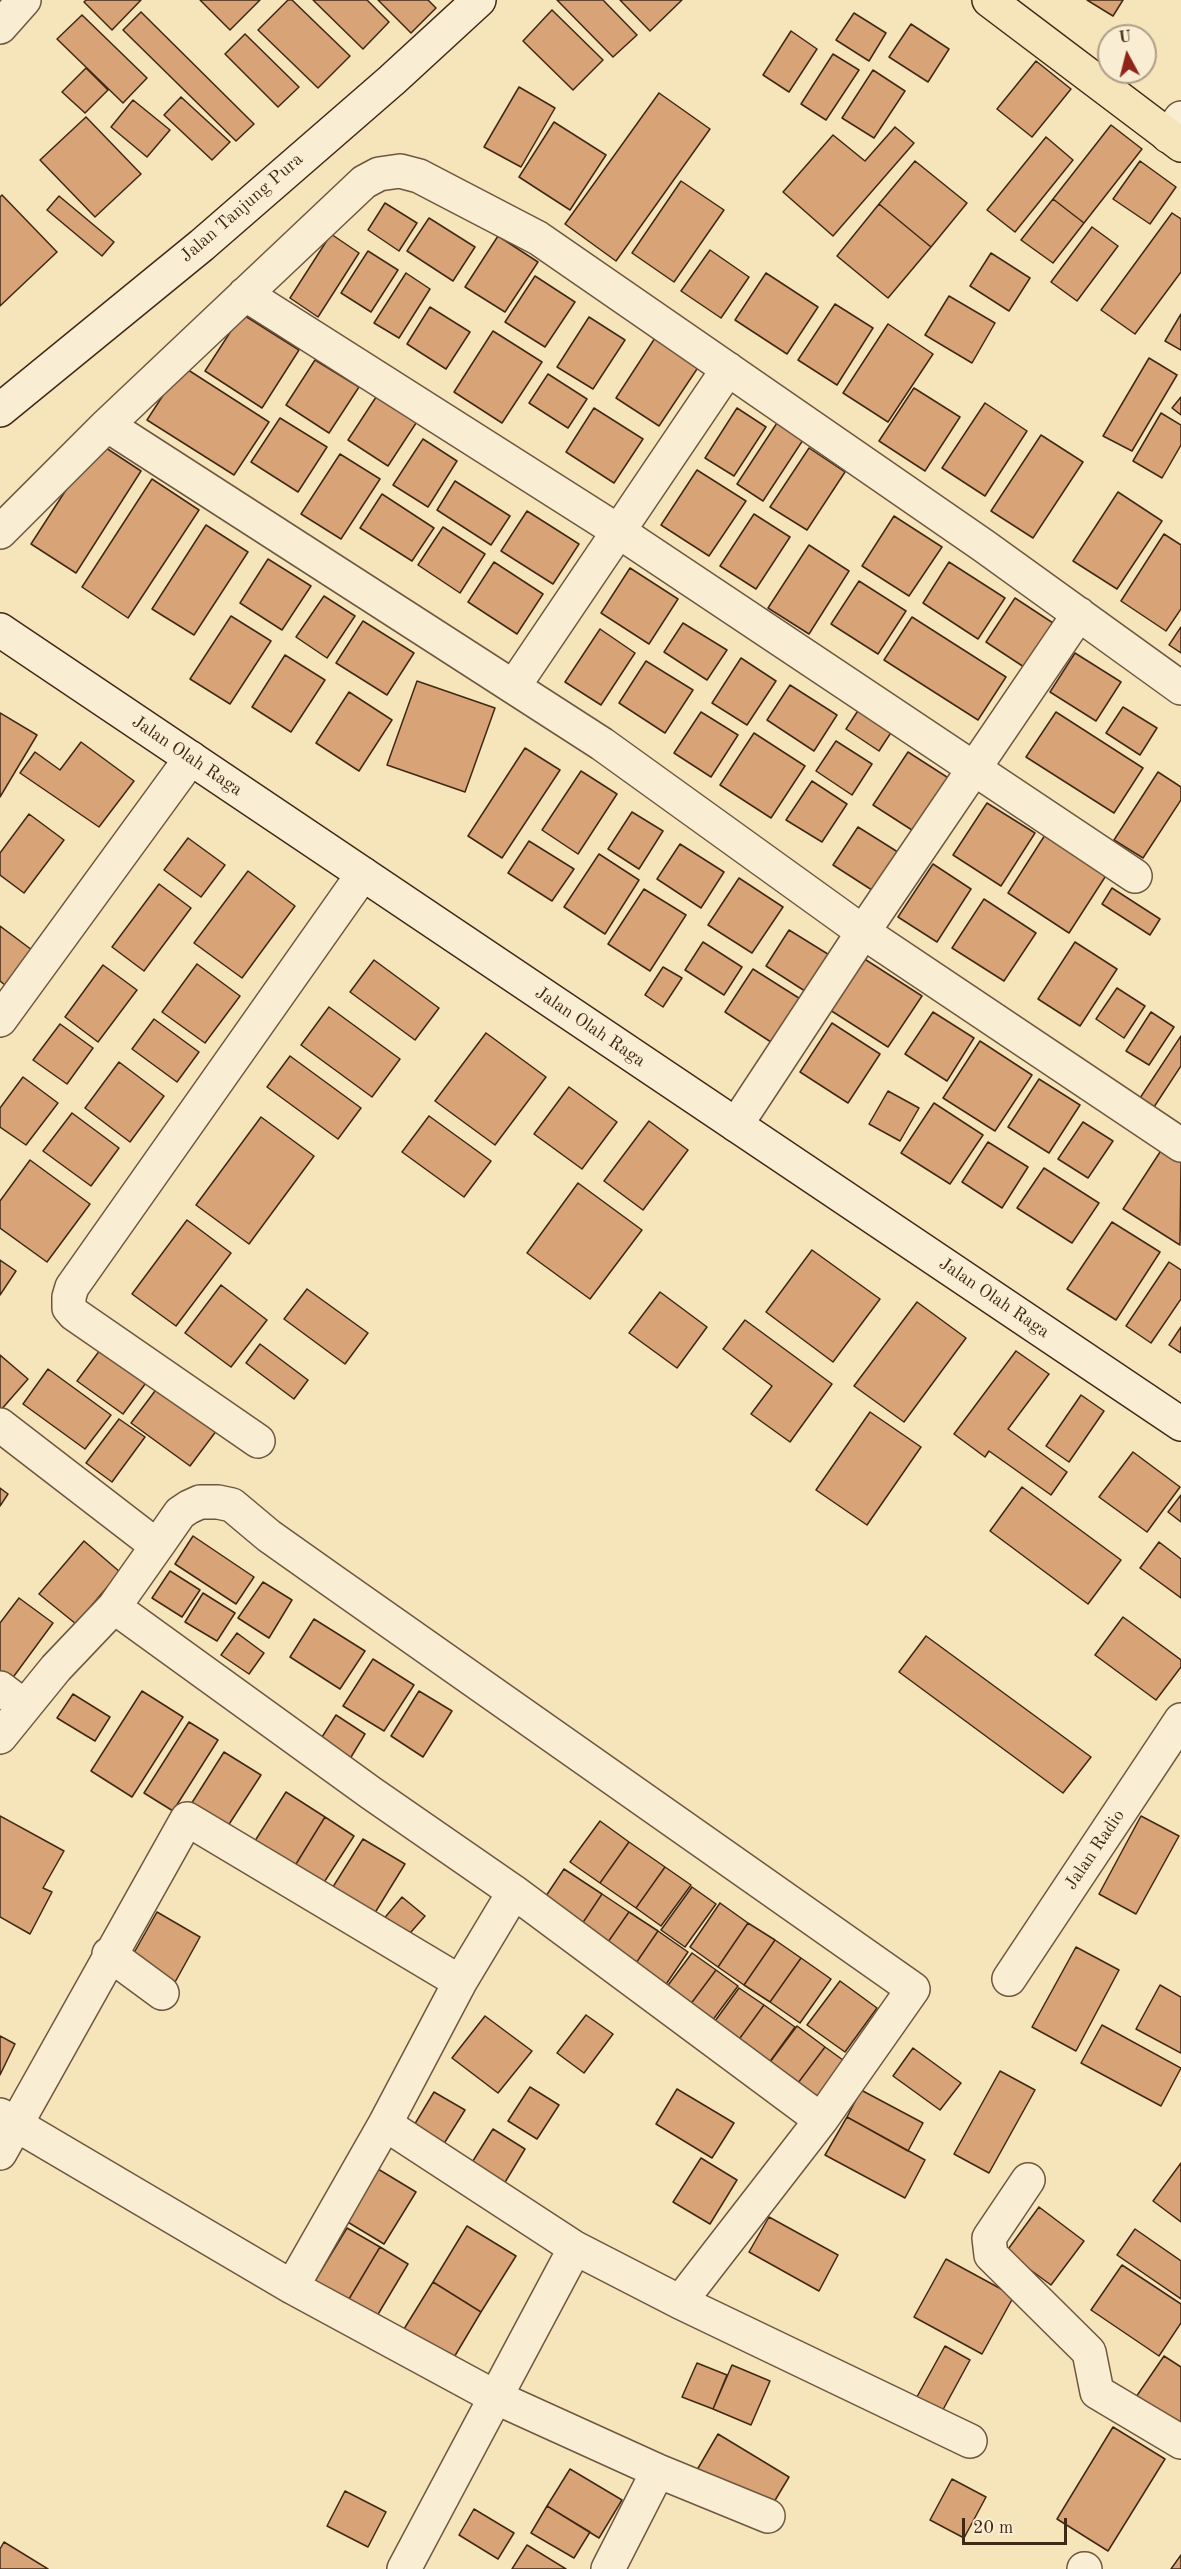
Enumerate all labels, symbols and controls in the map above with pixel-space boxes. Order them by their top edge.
north arrow [1097,24,1157,84]
text: U [1118,29,1132,47]
street label: Jalan Tanjung Pura [176,149,308,267]
street label: Jalan Olah Raga [128,711,246,801]
street label: Jalan Olah Raga [531,982,649,1072]
street label: Jalan Olah Raga [935,1253,1053,1343]
street label: Jalan Radio [1060,1806,1130,1894]
scale bar [965,2506,1070,2544]
text: 20 m [973,2519,1013,2537]

